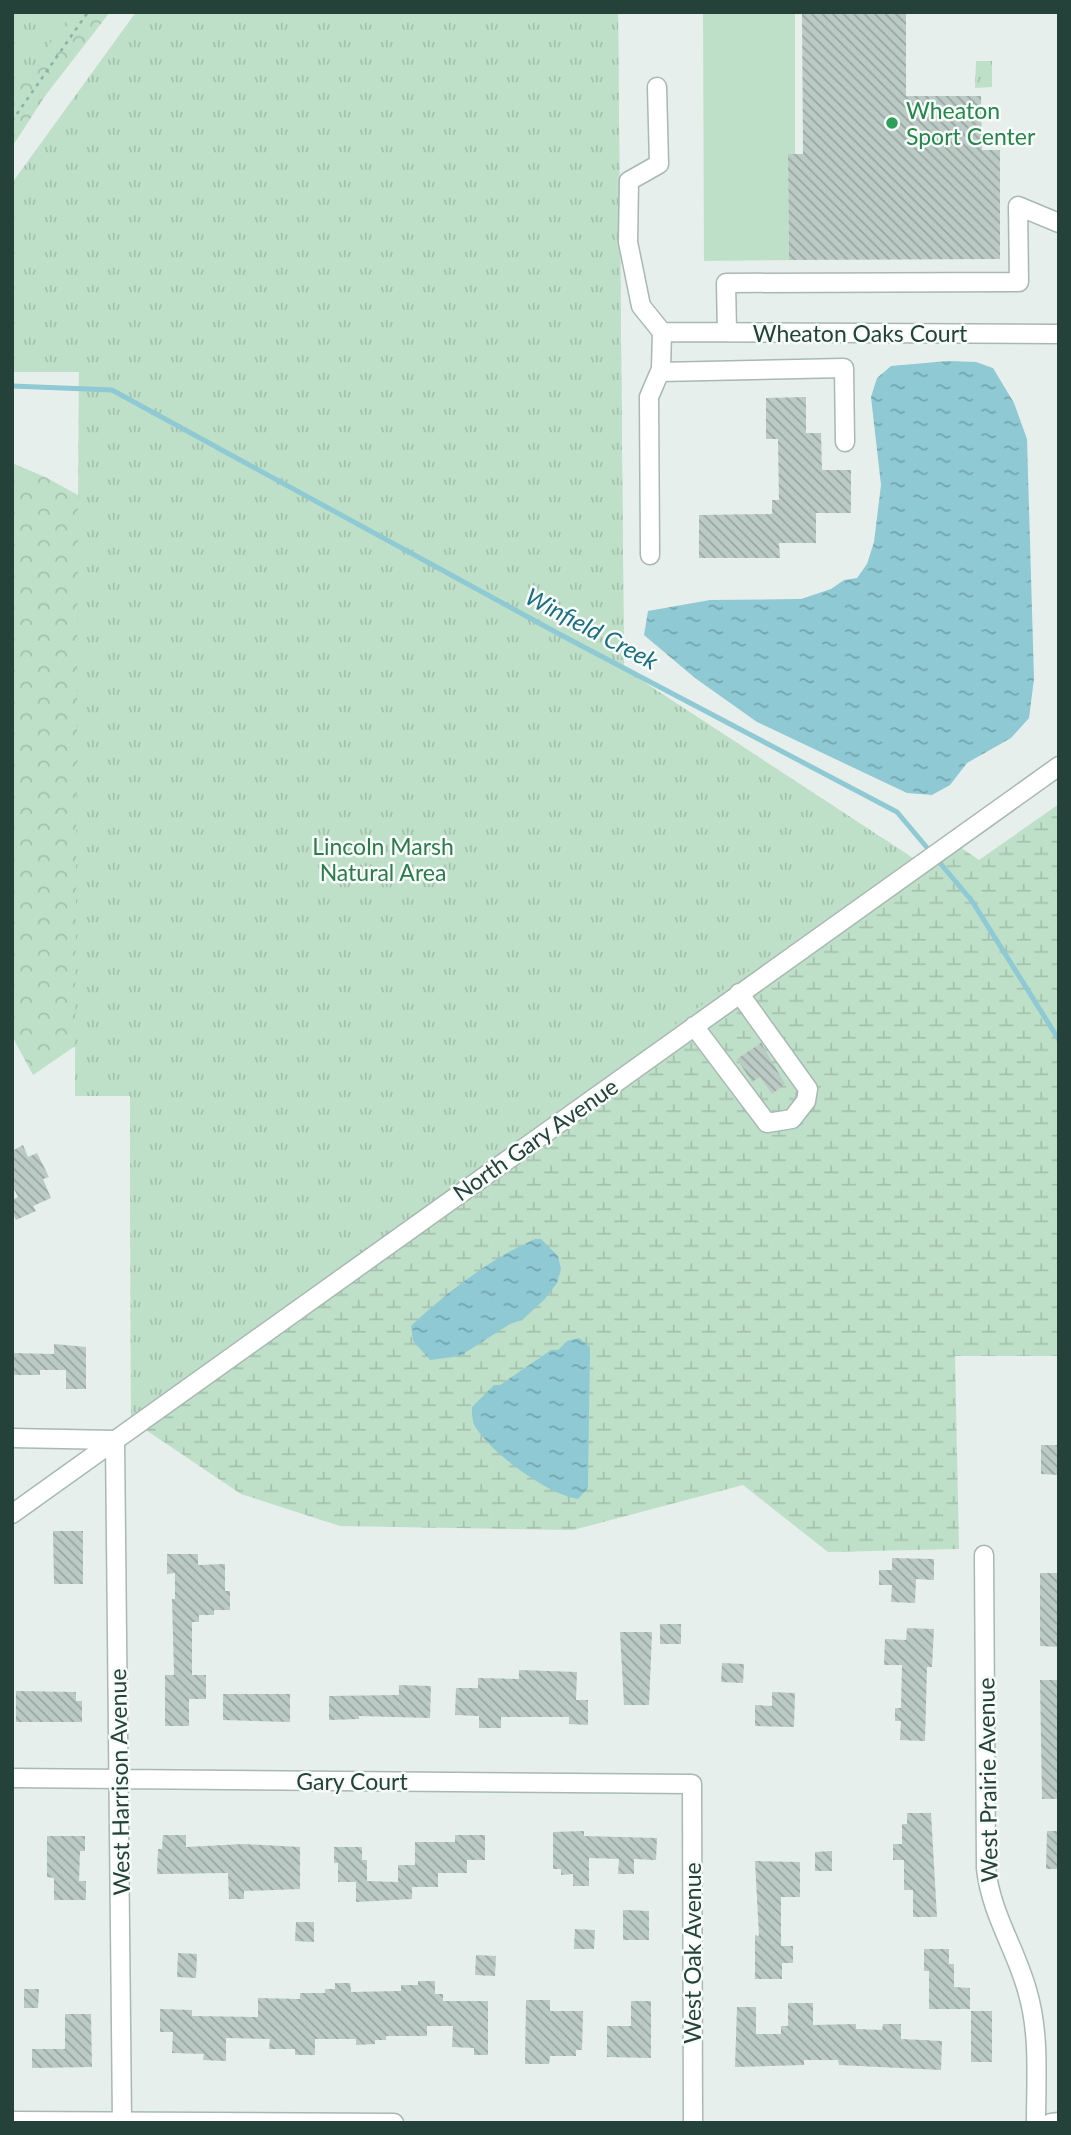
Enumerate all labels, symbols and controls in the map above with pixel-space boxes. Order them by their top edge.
place label: Wheaton Sport Center [906,96,1036,150]
marker: Wheaton Sport Center [884,115,900,131]
street label: Wheaton Oaks Court [753,319,968,347]
water label: Winfield Creek [521,581,664,675]
park label: Lincoln Marsh Natural Area [312,832,454,886]
street label: North Gary Avenue [447,1072,623,1206]
street label: West Harrison Avenue [103,1668,135,1896]
street label: West Prairie Avenue [971,1677,1003,1883]
street label: Gary Court [296,1767,408,1795]
street label: West Oak Avenue [678,1862,706,2044]

